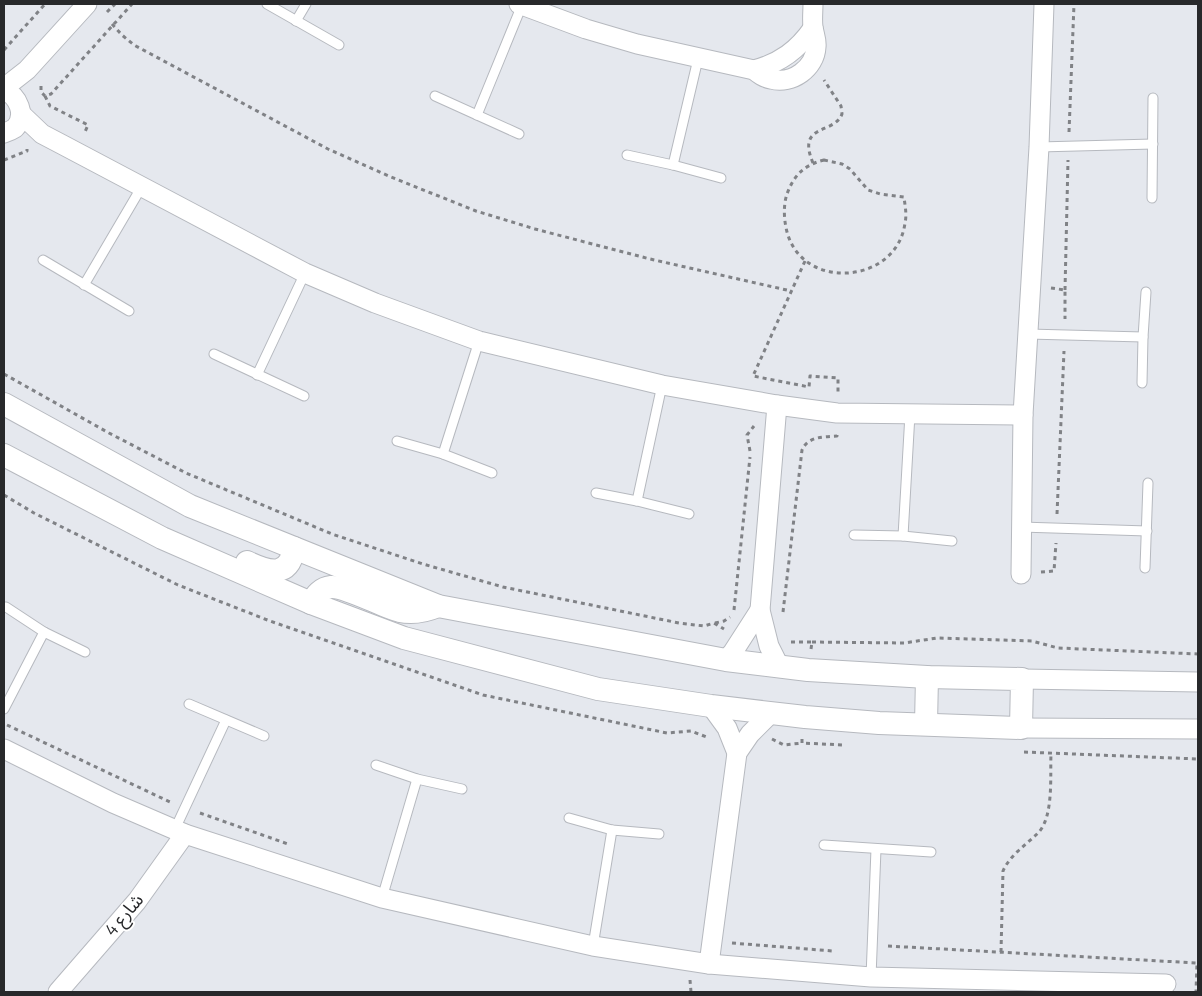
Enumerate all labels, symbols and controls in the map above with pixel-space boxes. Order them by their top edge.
street label: شارع 4 [99,889,150,943]

